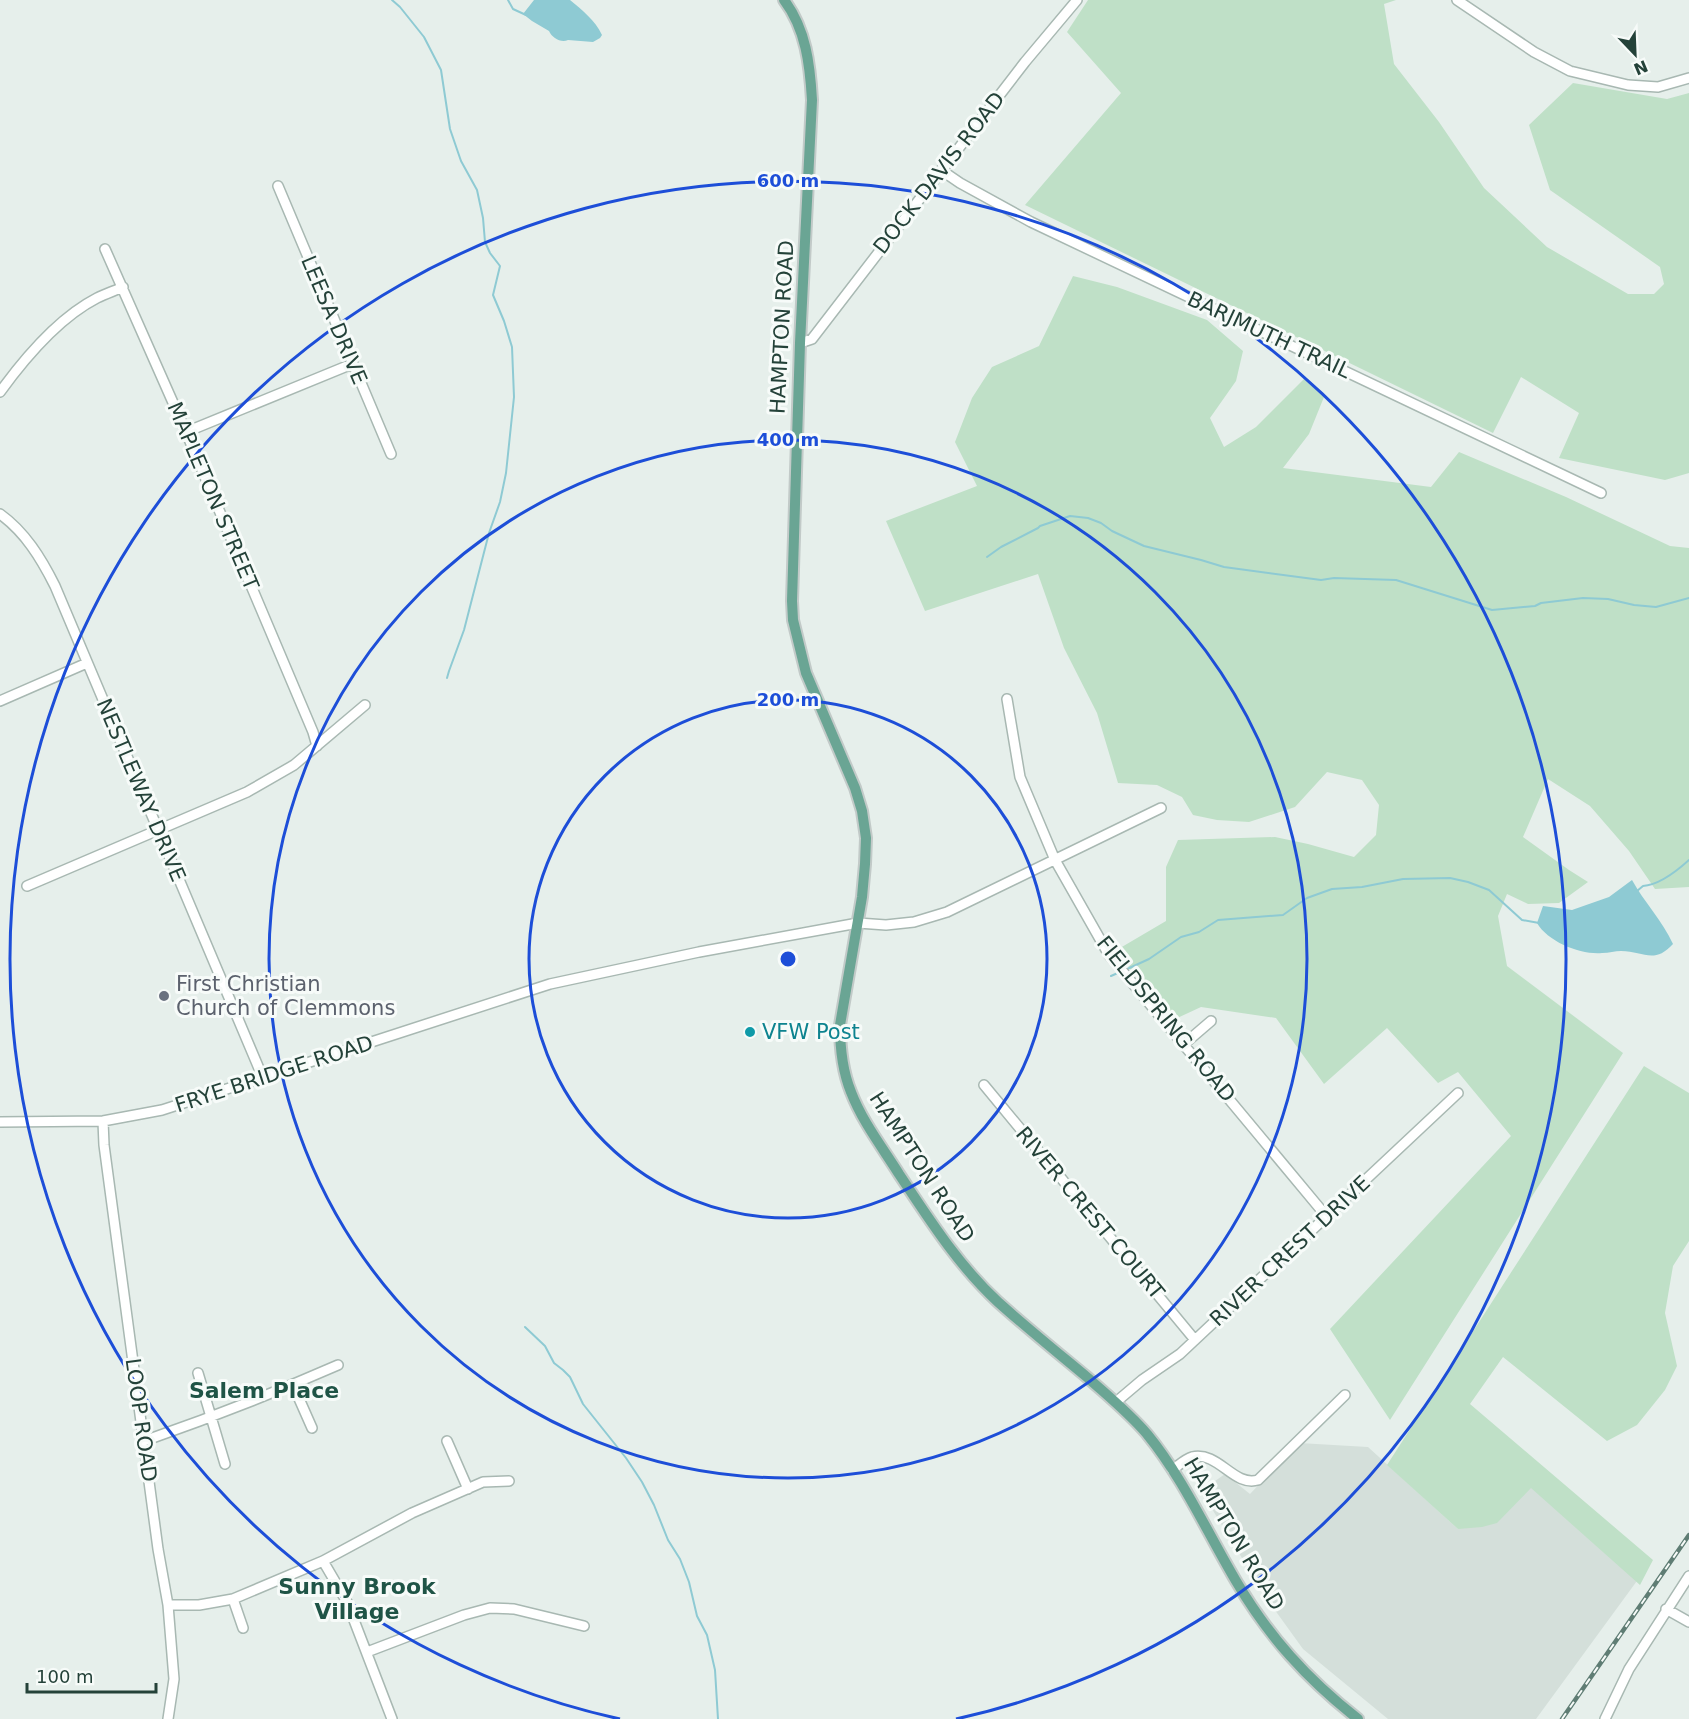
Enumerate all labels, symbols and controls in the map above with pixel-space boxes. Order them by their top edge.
north arrow [1605,24,1665,84]
text: N [1631,56,1651,79]
street label: DOCK DAVIS ROAD [868,87,1010,259]
text: 600 m [757,170,819,191]
street label: HAMPTON ROAD [765,240,799,414]
street label: LEESA DRIVE [296,252,372,388]
street label: BARJMUTH TRAIL [1184,287,1355,383]
street label: MAPLETON STREET [162,398,264,594]
text: 400 m [757,429,819,450]
text: 200 m [757,689,819,710]
street label: NESTLEWAY DRIVE [92,695,190,885]
street label: FIELDSPRING ROAD [1092,931,1240,1107]
centre of rings [778,949,798,969]
place label: First Christian Church of Clemmons [176,972,395,1020]
marker: First Christian Church of Clemmons [157,989,171,1003]
place label: VFW Post [762,1020,860,1044]
marker: VFW Post [743,1025,757,1039]
street label: FRYE BRIDGE ROAD [172,1031,376,1117]
street label: HAMPTON ROAD [865,1088,979,1246]
street label: RIVER CREST COURT [1011,1122,1169,1304]
street label: RIVER CREST DRIVE [1205,1171,1375,1331]
street label: LOOP ROAD [120,1357,162,1483]
district label: Salem Place [189,1378,339,1403]
street label: HAMPTON ROAD [1179,1453,1289,1615]
district label: Sunny Brook Village [278,1574,437,1624]
scale bar [27,1656,156,1694]
text: 100 m [36,1666,94,1687]

